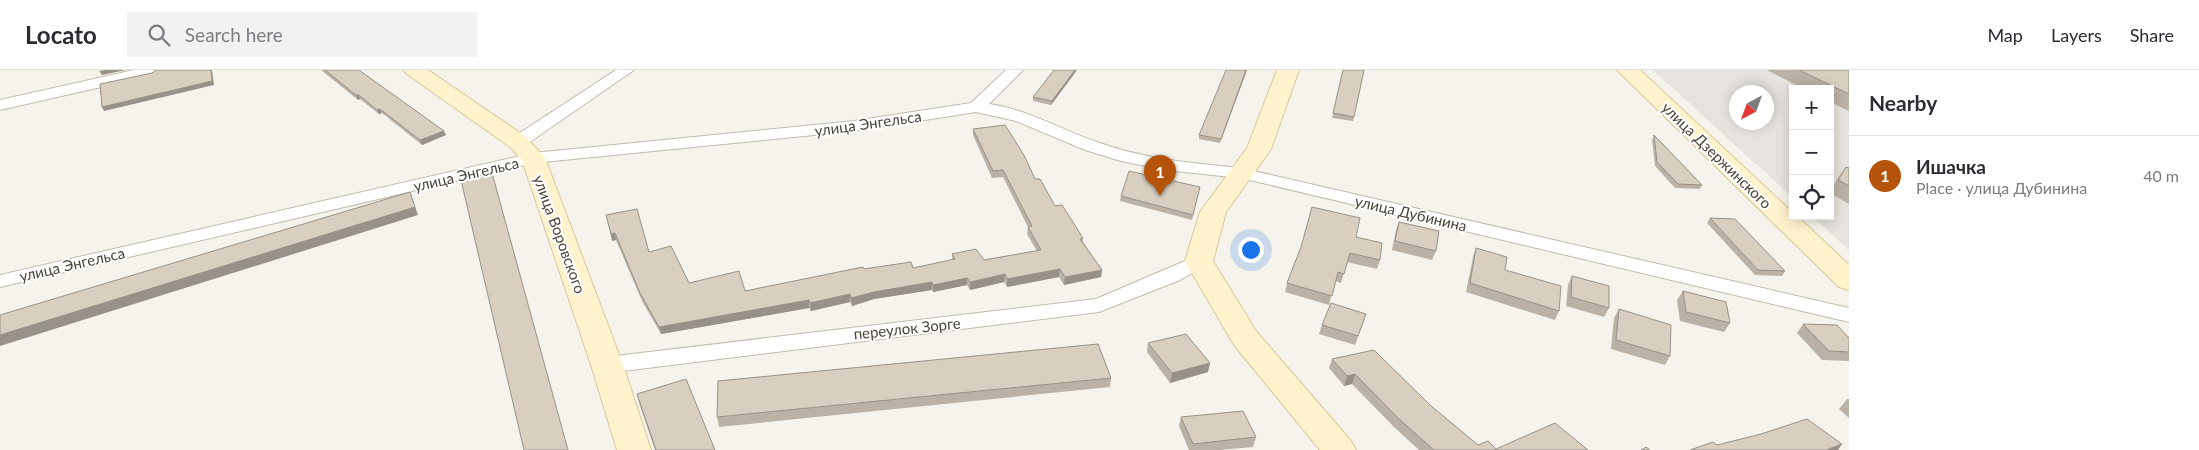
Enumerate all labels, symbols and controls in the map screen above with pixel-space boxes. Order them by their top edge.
search box [127,12,477,57]
text: Locato [25,20,97,49]
icon: search [145,21,173,49]
text: Search here [185,23,283,46]
text: Map [1987,24,2023,46]
text: Layers [2051,24,2102,46]
text: Share [2130,24,2174,46]
north arrow [1729,85,1774,130]
map controls [1789,85,1834,220]
button: + [1789,85,1834,130]
text: Nearby [1869,90,1937,115]
street label: улица Дзержинского [1658,98,1776,212]
street label: улица Энгельса [813,107,923,139]
button: − [1789,130,1834,175]
street label: улица Энгельса [412,153,520,195]
pin: 1 [1144,155,1176,196]
text: Ишачка [1916,155,1986,178]
text: 1 [1880,166,1890,185]
text: 40 m [2143,166,2179,185]
street label: улица Воровского [530,172,590,296]
button: locate [1789,175,1834,220]
text: Place · улица Дубинина [1916,178,2087,197]
street label: улица Дубинина [1353,191,1469,235]
your location [1238,237,1264,263]
street label: улица Энгельса [18,243,126,285]
street label: переулок Зорге [853,313,962,343]

